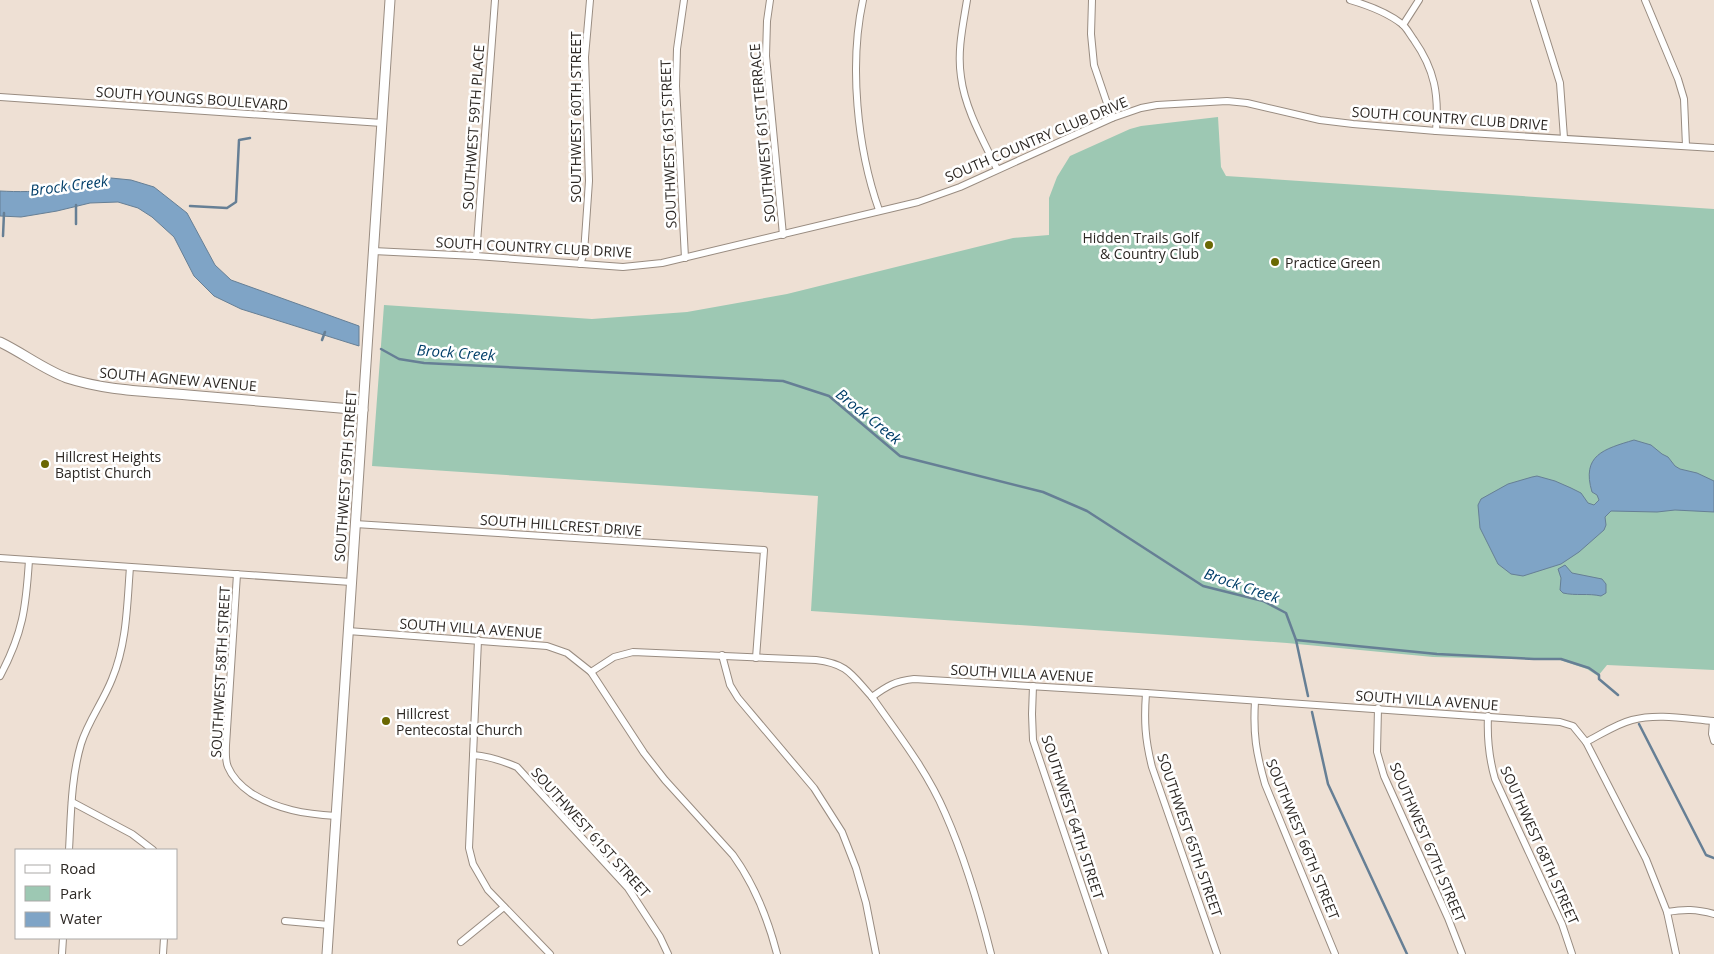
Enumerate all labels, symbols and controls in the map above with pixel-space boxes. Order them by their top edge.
street label: SOUTHWEST 60TH STREET [566,31,585,203]
street label: SOUTHWEST 61ST TERRACE [745,43,779,223]
street label: SOUTHWEST 59TH PLACE [458,44,488,210]
street label: SOUTHWEST 61ST STREET [656,59,680,229]
street label: SOUTH YOUNGS BOULEVARD [95,82,289,114]
street label: SOUTH COUNTRY CLUB DRIVE [942,92,1130,186]
street label: SOUTH COUNTRY CLUB DRIVE [1351,102,1549,134]
water label: Brock Creek [29,170,110,200]
place label: Hidden Trails Golf & Country Club [1082,228,1200,263]
street label: SOUTH COUNTRY CLUB DRIVE [435,232,633,262]
marker: Hidden Trails Golf & Country Club [1203,239,1215,251]
place label: Practice Green [1285,253,1381,272]
marker: Practice Green [1269,256,1281,268]
water label: Brock Creek [416,339,496,365]
street label: SOUTH AGNEW AVENUE [99,363,257,395]
water label: Brock Creek [832,384,906,449]
street label: SOUTHWEST 59TH STREET [330,390,360,562]
place label: Hillcrest Heights Baptist Church [55,447,161,482]
marker: Hillcrest Heights Baptist Church [39,458,51,470]
street label: SOUTH HILLCREST DRIVE [479,510,643,540]
water label: Brock Creek [1202,563,1283,607]
street label: SOUTHWEST 58TH STREET [206,586,234,758]
street label: SOUTH VILLA AVENUE [399,614,543,642]
street label: SOUTH VILLA AVENUE [950,660,1094,686]
street label: SOUTH VILLA AVENUE [1355,686,1499,714]
place label: Hillcrest Pentecostal Church [396,704,522,739]
marker: Hillcrest Pentecostal Church [380,715,392,727]
street label: SOUTHWEST 64TH STREET [1037,733,1109,902]
street label: SOUTHWEST 65TH STREET [1153,751,1227,919]
street label: SOUTHWEST 66TH STREET [1262,756,1344,922]
street label: SOUTHWEST 67TH STREET [1386,759,1470,925]
street label: SOUTHWEST 61ST STREET [527,763,655,901]
street label: SOUTHWEST 68TH STREET [1496,763,1584,927]
legend [15,849,178,939]
text: Road [60,858,96,878]
text: Park [60,883,91,903]
text: Water [60,908,102,928]

